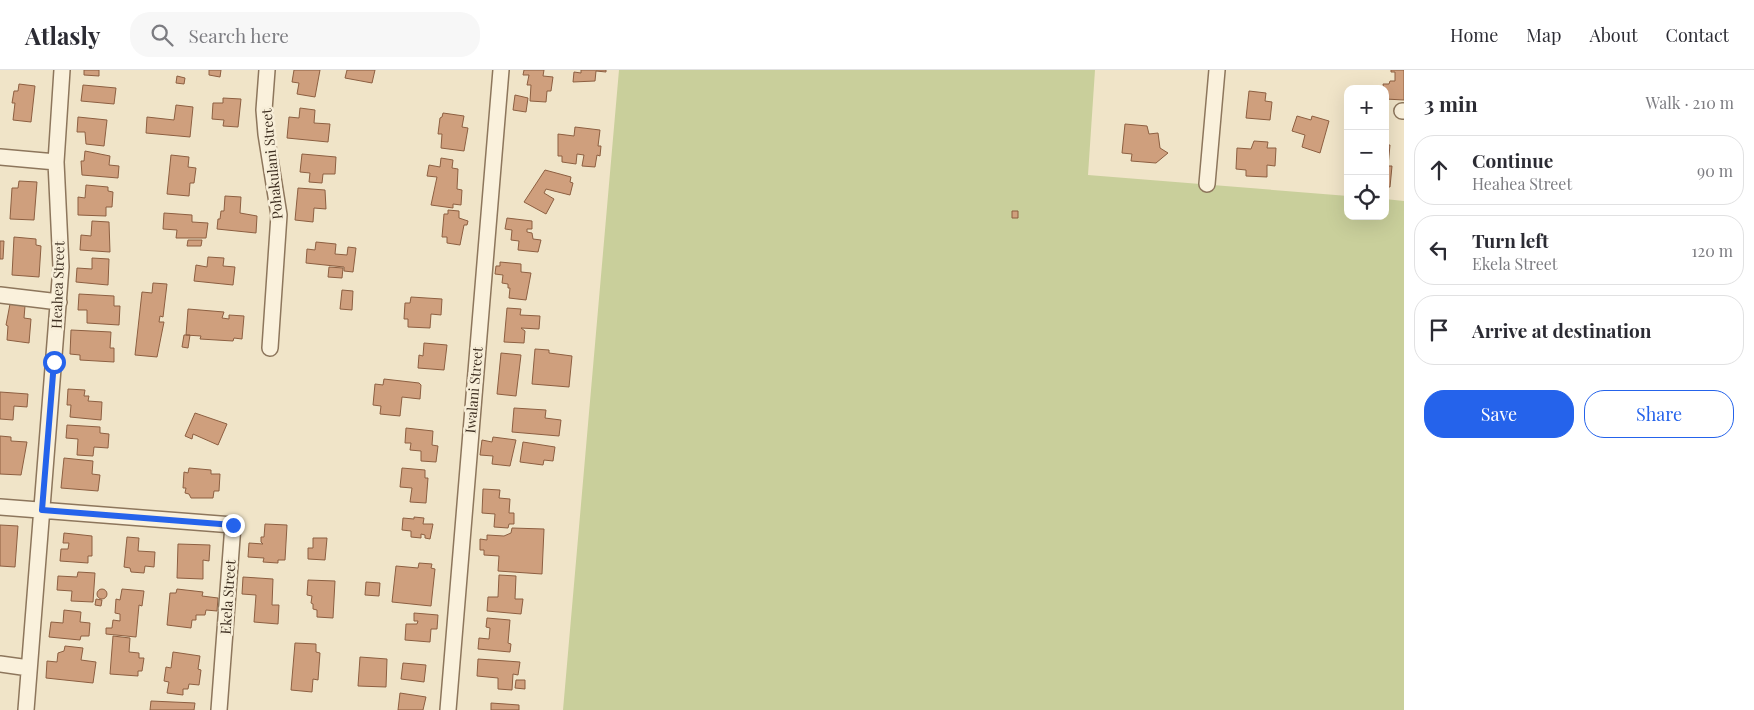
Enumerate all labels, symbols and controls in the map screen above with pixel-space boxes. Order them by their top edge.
search box [130,12,480,57]
text: Atlasly [25,19,100,51]
icon: search [148,21,176,49]
text: Search here [188,22,289,48]
text: Home [1450,23,1498,47]
text: Map [1526,23,1561,47]
text: About [1589,23,1638,47]
text: Contact [1666,23,1729,47]
map controls [1344,85,1389,220]
button: + [1344,85,1389,130]
text: 3 min [1424,89,1478,117]
text: Walk · 210 m [1646,92,1734,113]
street label: Pohakulani Street [256,107,287,220]
button: − [1344,130,1389,175]
text: Continue [1472,147,1553,173]
icon: ahead [1425,156,1453,184]
text: 90 m [1697,160,1733,181]
text: Heahea Street [1472,173,1572,194]
button: locate [1344,175,1389,220]
text: Turn left [1472,227,1549,253]
icon: left [1425,236,1453,264]
street label: Heahea Street [46,240,69,329]
text: 120 m [1692,240,1733,261]
text: Ekela Street [1472,253,1558,274]
icon: arrive [1425,316,1453,344]
text: Arrive at destination [1472,317,1652,343]
street label: Iwalani Street [460,345,487,434]
route start [43,351,66,374]
button: Save [1424,390,1574,438]
button: Share [1584,390,1734,438]
route end [222,514,245,537]
street label: Ekela Street [215,558,240,635]

